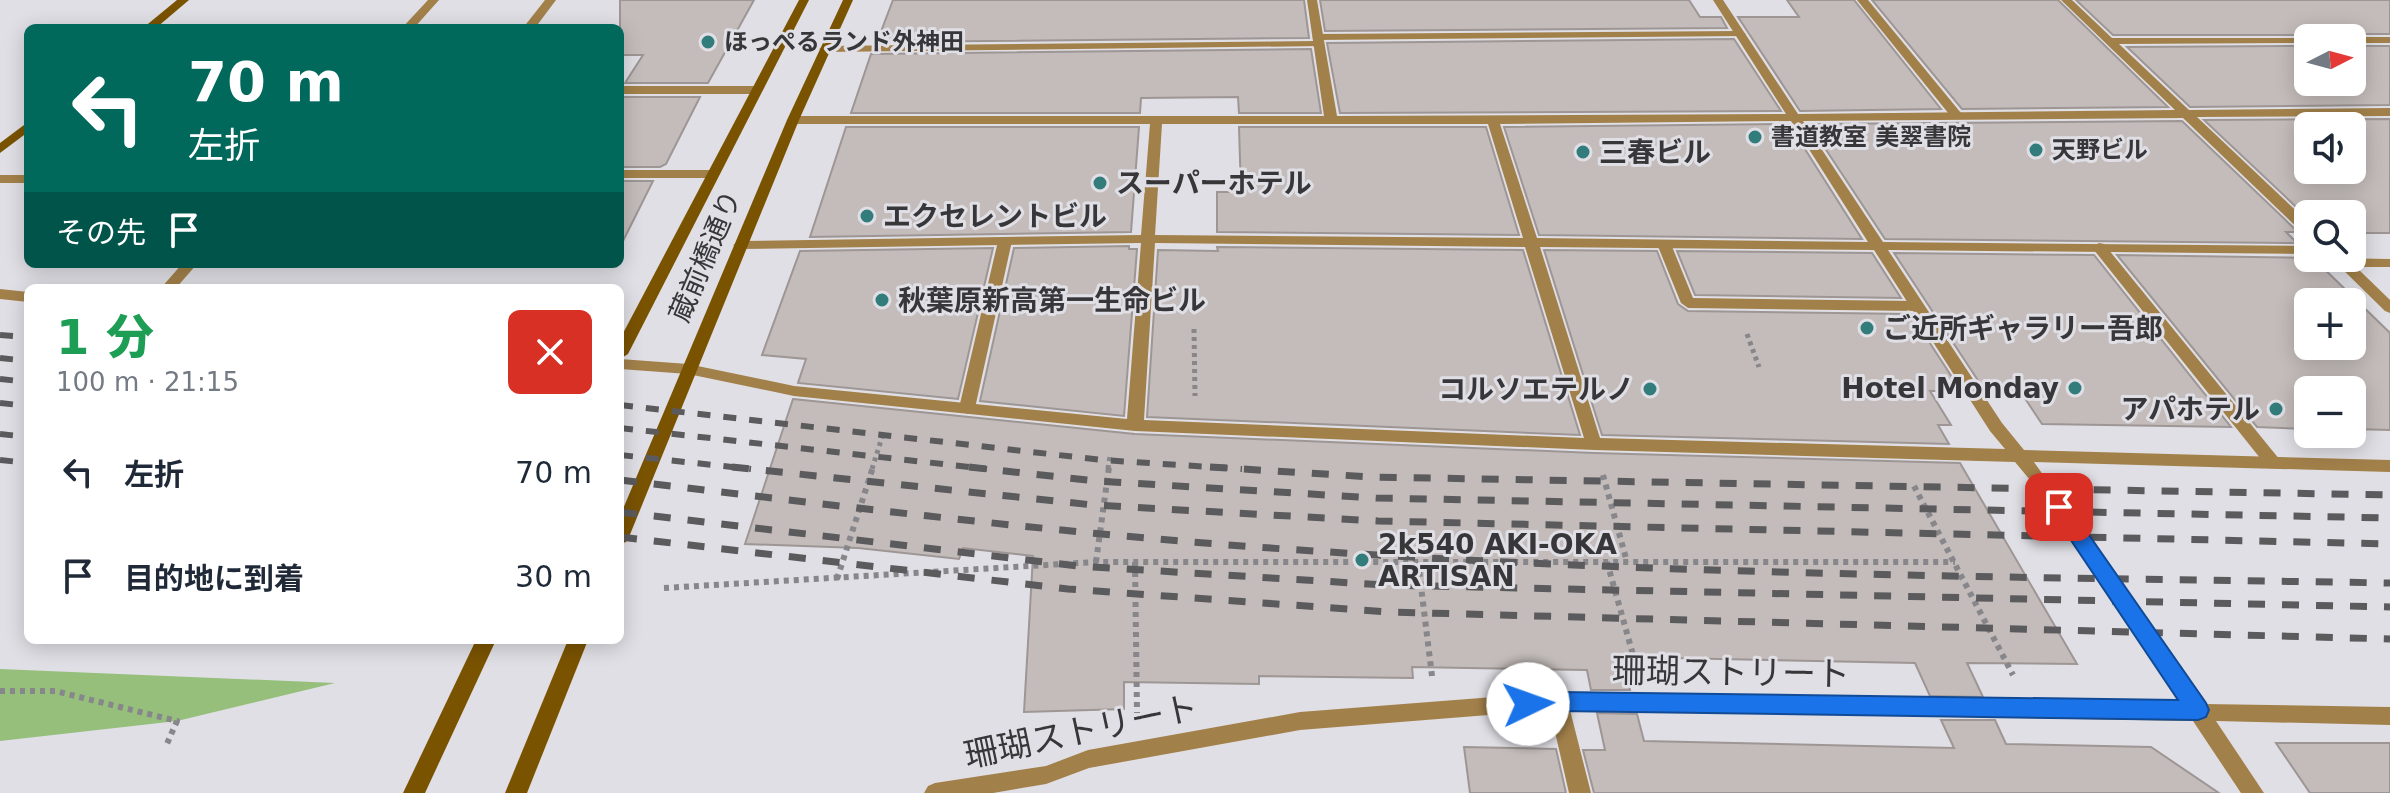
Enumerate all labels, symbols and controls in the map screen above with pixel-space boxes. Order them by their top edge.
north arrow [2294,24,2366,96]
map controls [2294,24,2366,448]
place label: ほっぺるランド外神田 [724,28,964,56]
marker: ほっぺるランド外神田 [699,33,717,51]
text: 70 m [188,49,344,114]
icon: left [56,56,160,160]
button: sound [2294,112,2366,184]
place label: 書道教室 美翠書院 [1771,123,1971,151]
text: 左折 [188,125,260,166]
marker: 書道教室 美翠書院 [1746,128,1764,146]
place label: 三春ビル [1599,136,1711,169]
place label: 天野ビル [2052,136,2148,164]
marker: 天野ビル [2027,141,2045,159]
marker: 三春ビル [1574,143,1592,161]
place label: スーパーホテル [1116,167,1312,200]
marker: スーパーホテル [1091,174,1109,192]
street label: 蔵前橋通り [663,185,748,327]
place label: エクセレントビル [883,200,1107,233]
button: search [2294,200,2366,272]
marker: エクセレントビル [858,207,876,225]
icon: arrive [162,208,206,252]
text: その先 [56,215,146,250]
place label: 秋葉原新高第一生命ビル [898,284,1206,317]
button: + [2294,288,2366,360]
marker: 秋葉原新高第一生命ビル [873,291,891,309]
text: 1 分 [56,309,154,365]
button: close [508,310,592,394]
place label: ご近所ギャラリー吾郎 [1883,312,2163,345]
marker: ご近所ギャラリー吾郎 [1858,319,1876,337]
text: 100 m · 21:15 [56,367,239,397]
place label: Hotel Monday [1841,372,2059,405]
place label: コルソエテルノ [1438,373,1634,406]
button: − [2294,376,2366,448]
marker: Hotel Monday [2066,379,2084,397]
marker: コルソエテルノ [1641,380,1659,398]
place label: アパホテル [2121,393,2260,426]
marker: アパホテル [2267,400,2285,418]
icon: left [56,450,100,494]
text: 70 m [515,455,592,490]
text: 左折 [124,457,184,492]
pin [2025,473,2093,541]
icon: arrive [2037,485,2081,529]
place label: 2k540 AKI-OKA ARTISAN [1378,528,1617,593]
marker: 2k540 AKI-OKA ARTISAN [1353,551,1371,569]
icon: arrive [56,554,100,598]
text: 30 m [515,559,592,594]
text: 目的地に到着 [124,561,304,596]
street label: 珊瑚ストリート [1612,650,1850,694]
position arrow [1486,662,1570,746]
street label: 珊瑚ストリート [960,687,1202,775]

